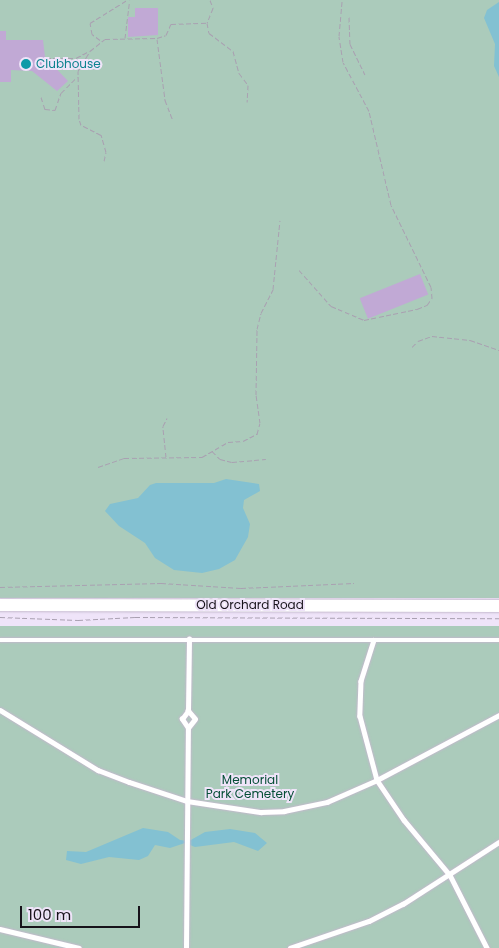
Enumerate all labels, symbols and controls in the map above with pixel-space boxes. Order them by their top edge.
place label: Clubhouse [36,57,101,71]
marker: Clubhouse [20,58,32,70]
street label: Old Orchard Road [196,598,304,612]
park label: Memorial Park Cemetery [206,773,294,801]
scale bar [22,896,142,928]
text: 100 m [28,904,71,925]

